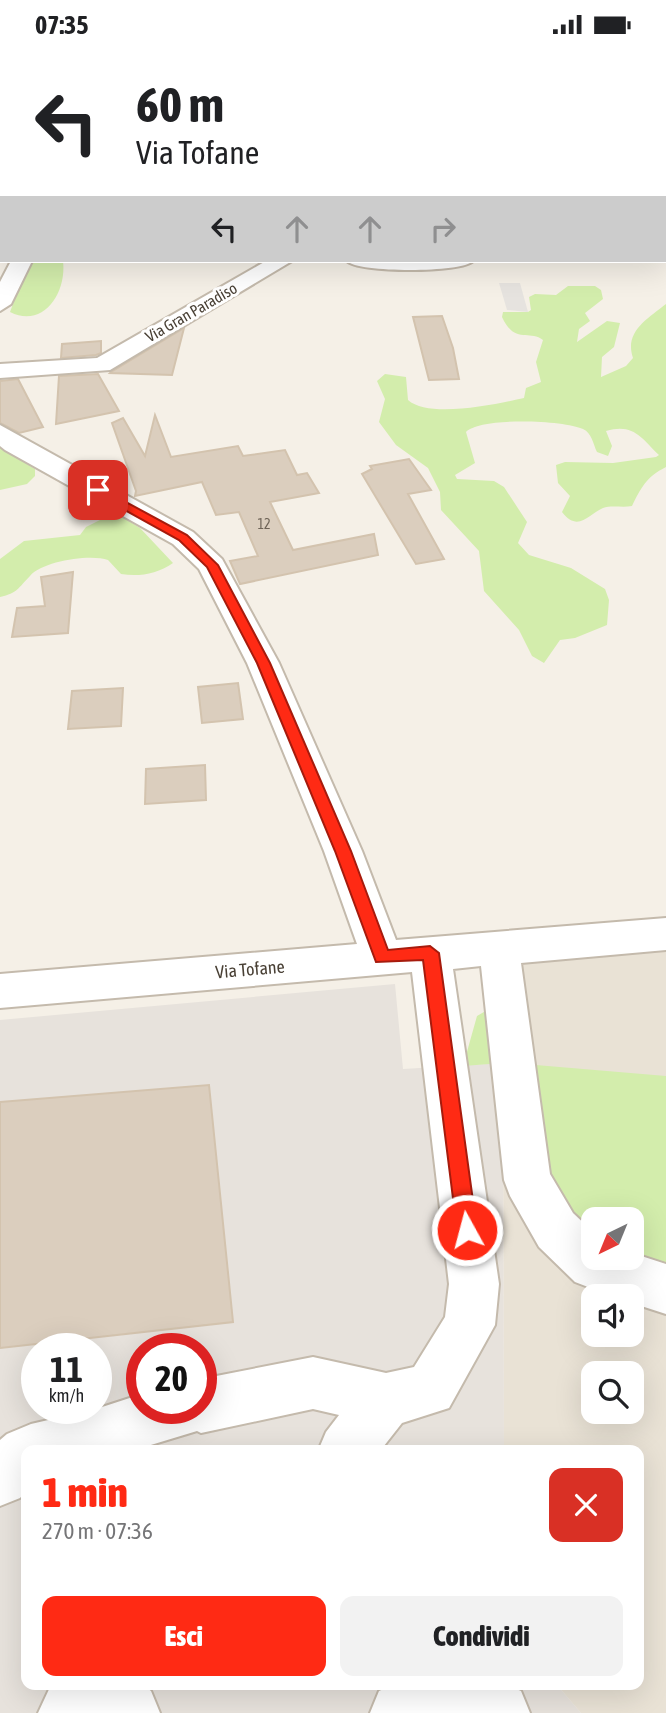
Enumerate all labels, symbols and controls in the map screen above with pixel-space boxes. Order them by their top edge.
text: 07:35 [35,10,89,40]
text: 60 m [136,76,224,132]
icon: left [21,77,112,168]
text: Via Tofane [136,134,259,171]
icon: left [205,210,243,248]
icon: ahead [278,210,316,248]
icon: ahead [351,210,389,248]
icon: right [424,210,462,248]
street label: Via Gran Paradiso [142,279,240,345]
pin [68,460,128,520]
icon: arrive [79,471,117,509]
house number: 12 [257,516,271,532]
street label: Via Tofane [215,956,285,982]
position arrow [430,1193,504,1267]
north arrow [581,1207,644,1271]
map controls [581,1207,644,1424]
button: sound [581,1284,644,1347]
speed limit sign: 20 [126,1333,217,1424]
text: 11 [50,1349,83,1389]
button: search [581,1361,644,1424]
text: km/h [49,1385,84,1406]
text: 1 min [42,1468,128,1516]
button: close [549,1468,623,1542]
text: 270 m · 07:36 [42,1518,153,1544]
button: Esci [42,1596,326,1676]
button: Condividi [340,1596,623,1676]

